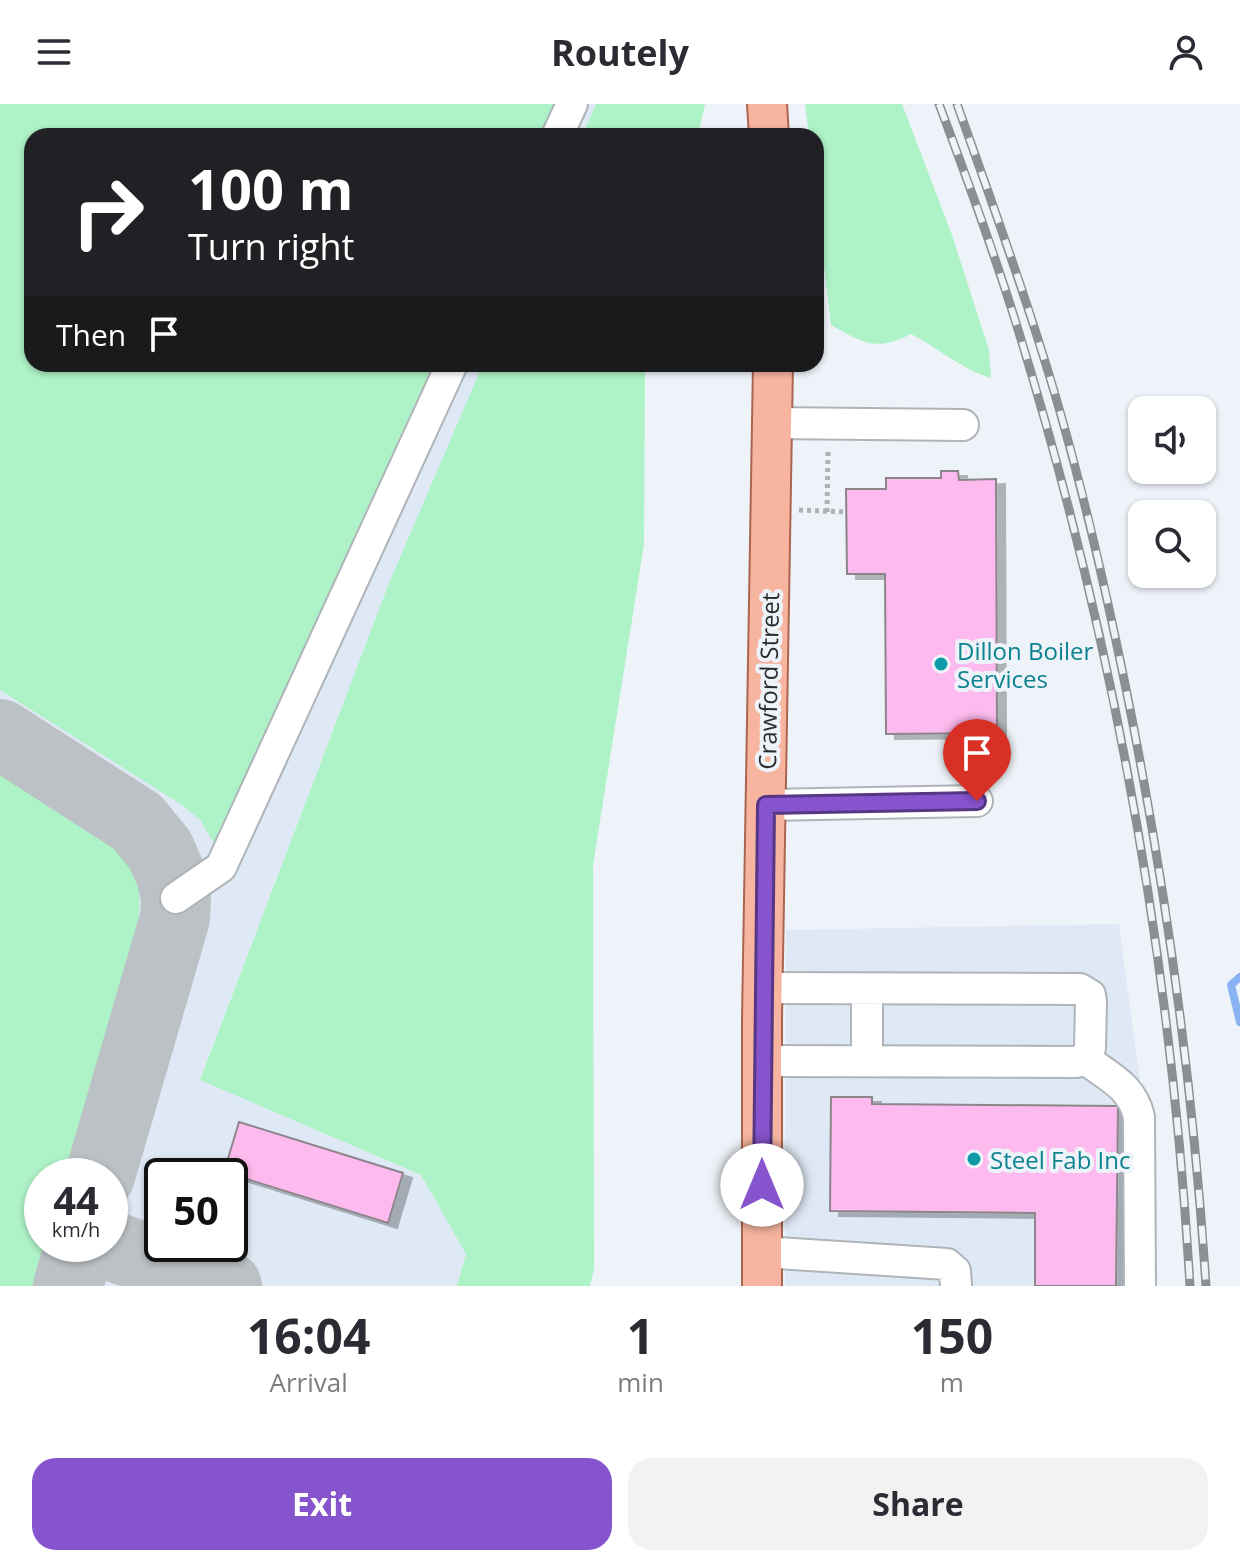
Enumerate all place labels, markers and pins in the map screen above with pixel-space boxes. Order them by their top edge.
place label: Dillon Boiler Services [957,634,1094,695]
marker: Dillon Boiler Services [932,655,950,673]
pin [943,719,1011,801]
place label: Steel Fab Inc [990,1143,1131,1176]
marker: Steel Fab Inc [965,1150,983,1168]

